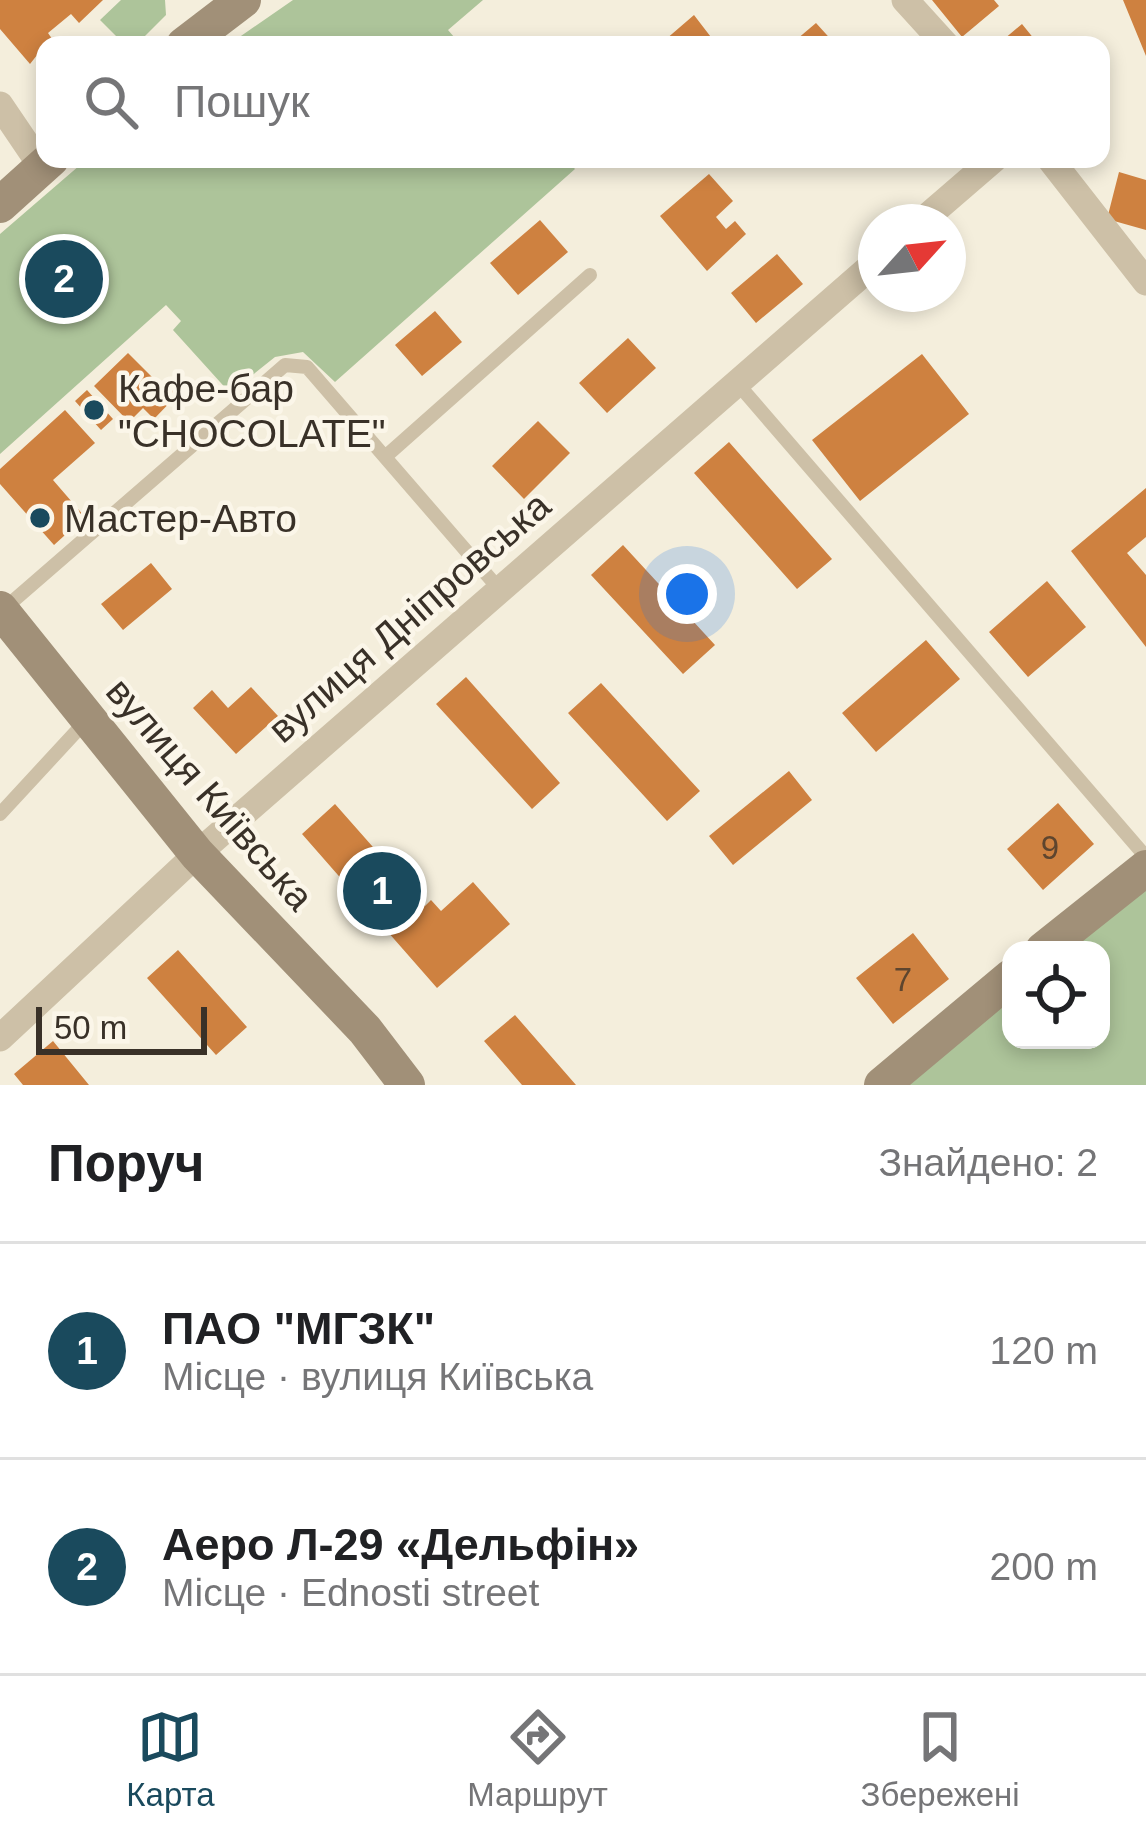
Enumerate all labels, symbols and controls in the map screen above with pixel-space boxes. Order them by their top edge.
search box [36,36,1110,168]
icon: search [78,69,144,135]
text: Пошук [174,76,310,127]
north arrow [858,204,966,312]
pin: 2 [25,234,103,324]
place label: Кафе-бар "CHOCOLATE" [118,367,386,455]
marker: Кафе-бар "CHOCOLATE" [81,397,107,423]
street label: вулиця Дніпровська [260,483,558,751]
place label: Мастер-Авто [64,497,297,540]
marker: Мастер-Авто [27,505,53,531]
your location [657,564,717,624]
street label: вулиця Київська [98,670,322,919]
house number: 9 [1041,829,1059,866]
pin: 1 [343,846,421,936]
map controls [1002,941,1110,1049]
button: locate [1002,941,1110,1049]
house number: 7 [894,961,912,998]
scale bar [36,1001,207,1054]
text: 50 m [54,1009,127,1046]
text: Поруч [48,1135,204,1192]
text: Знайдено: 2 [878,1141,1098,1184]
text: ПАО "МГЗК" [162,1303,435,1354]
text: 1 [76,1329,98,1372]
text: 120 m [990,1329,1098,1372]
text: Місце · вулиця Київська [162,1355,593,1398]
text: Аеро Л-29 «Дельфін» [162,1519,639,1570]
text: 2 [76,1545,98,1588]
text: 200 m [990,1545,1098,1588]
text: Місце · Ednosti street [162,1571,539,1614]
tab: Карта [126,1704,215,1814]
tab: Маршрут [467,1704,608,1814]
tab: Збережені [861,1704,1020,1814]

